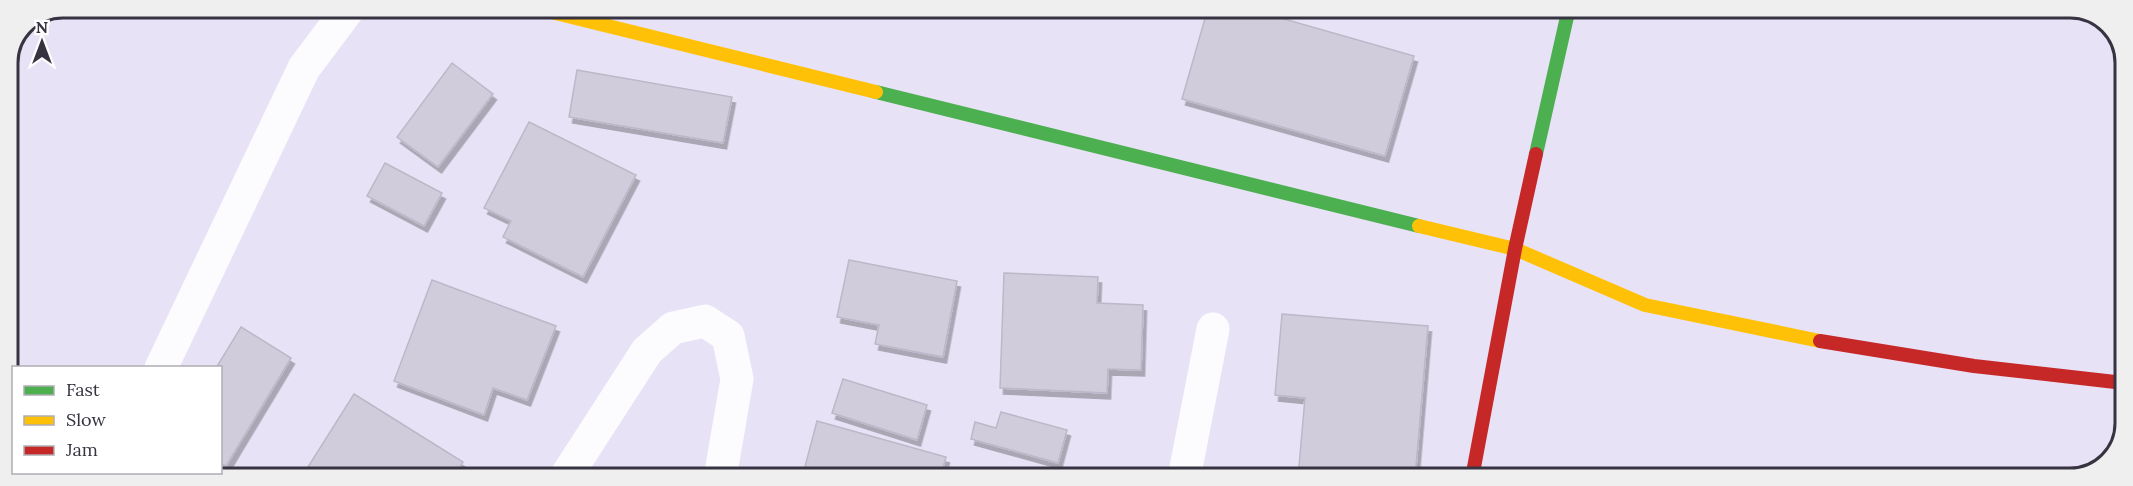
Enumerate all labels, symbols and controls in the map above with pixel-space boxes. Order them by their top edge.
north arrow [12,12,72,72]
text: N [36,17,48,37]
legend [12,366,222,474]
text: Fast [66,378,100,401]
text: Slow [66,408,106,431]
text: Jam [65,438,98,461]

